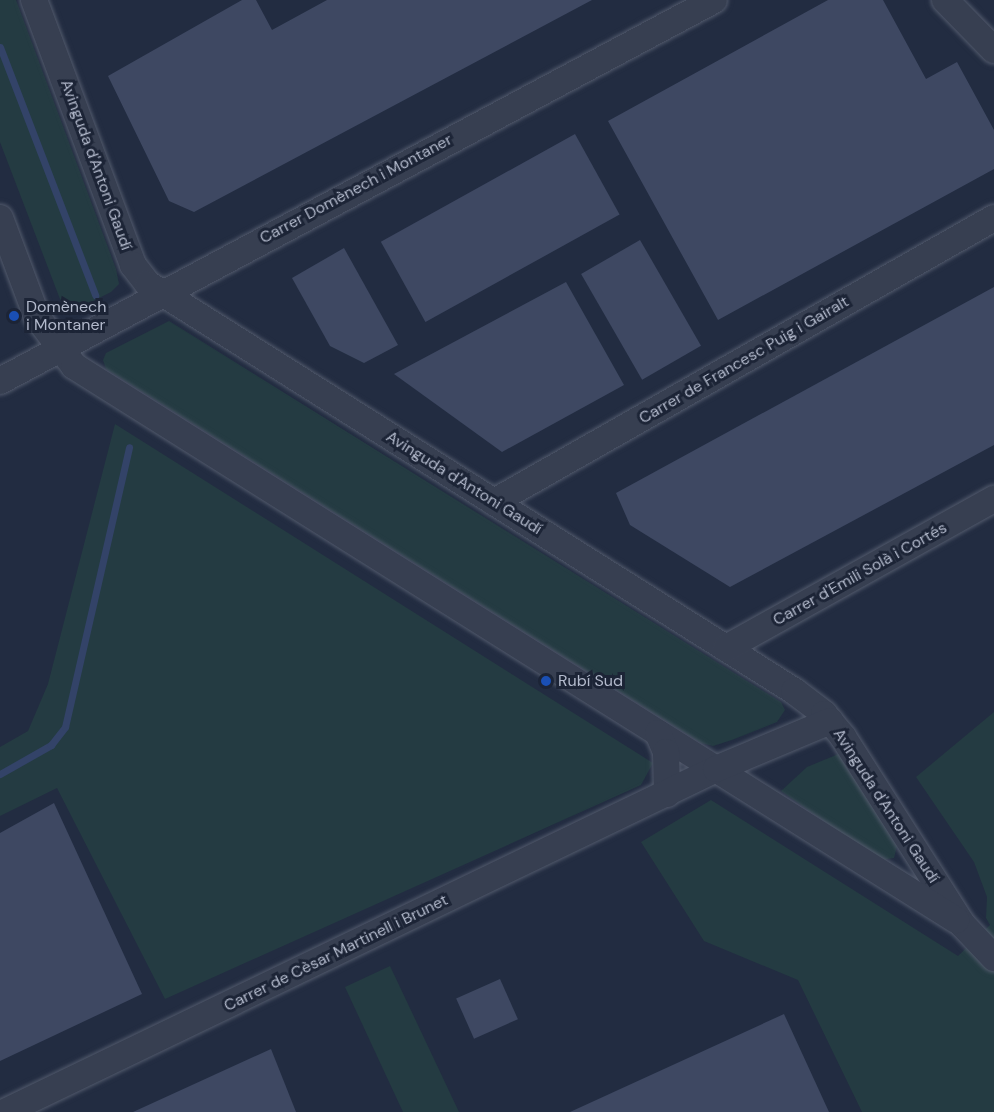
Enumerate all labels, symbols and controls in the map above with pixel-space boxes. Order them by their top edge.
street label: Avinguda d'Antoni Gaudí [56,77,136,253]
street label: Carrer Domènech i Montaner [257,130,455,248]
street label: Carrer de Francesc Puig i Gairalt [636,292,852,428]
place label: Domènech i Montaner [26,297,106,335]
marker: Domènech i Montaner [7,309,21,323]
street label: Avinguda d'Antoni Gaudí [383,427,545,539]
street label: Carrer d'Emili Solà i Cortés [770,518,950,630]
place label: Rubí Sud [558,671,623,691]
marker: Rubí Sud [539,674,553,688]
street label: Avinguda d'Antoni Gaudí [829,725,943,887]
street label: Carrer de Cèsar Martinell i Brunet [221,890,451,1016]

